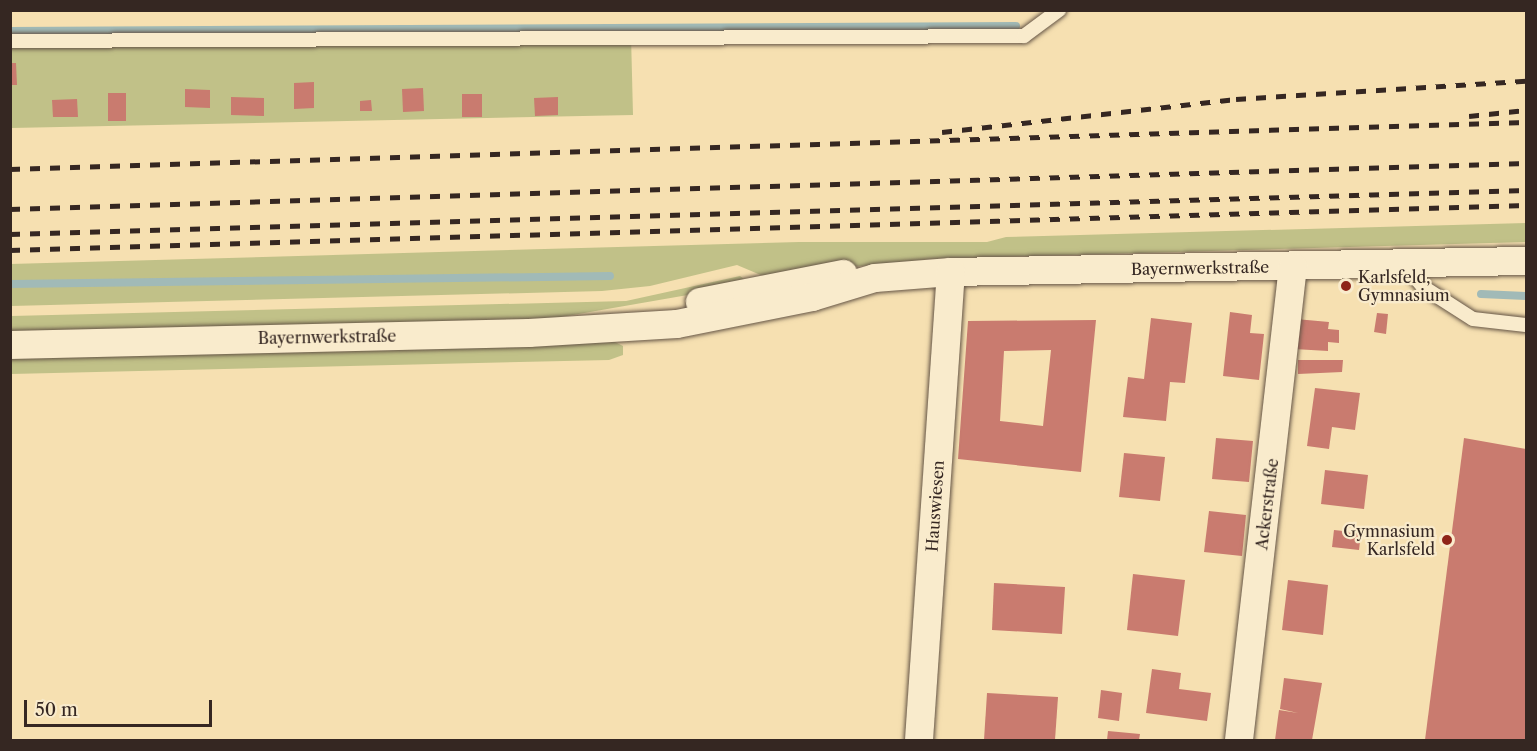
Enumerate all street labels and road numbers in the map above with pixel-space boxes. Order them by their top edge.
street label: Bayernwerkstraße [1131,257,1269,279]
street label: Bayernwerkstraße [258,326,396,348]
street label: Ackerstraße [1252,457,1282,551]
street label: Hauswiesen [922,460,948,552]

